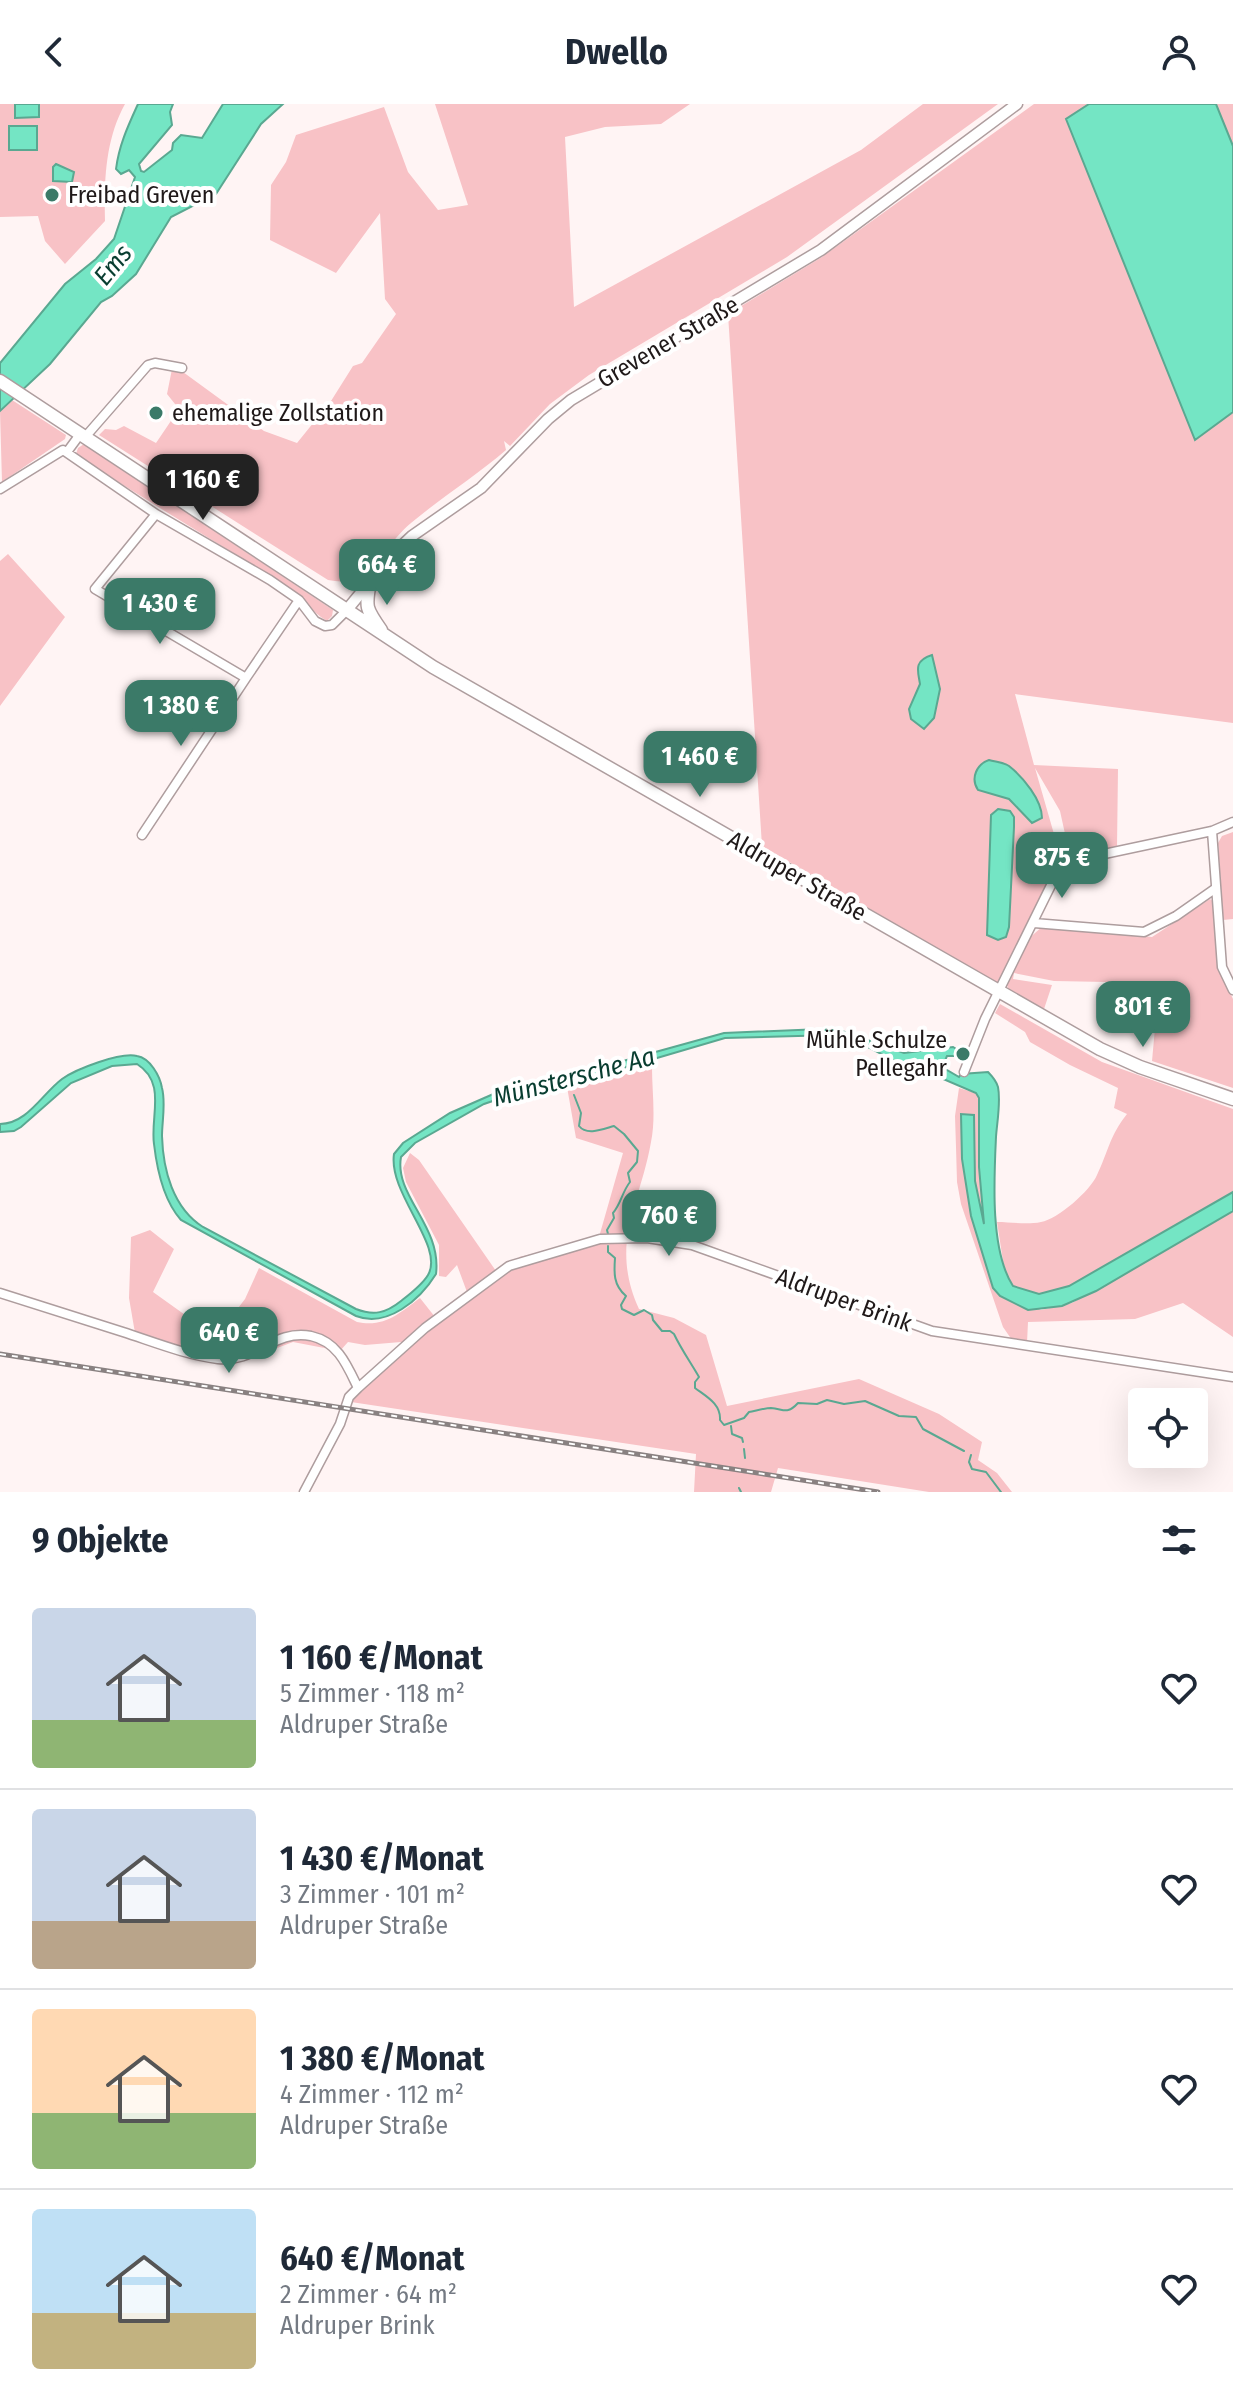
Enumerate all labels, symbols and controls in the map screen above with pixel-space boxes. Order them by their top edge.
icon: back [32,30,76,74]
text: Dwello [565,30,668,74]
icon: person [1157,30,1201,74]
place label: Freibad Greven [68,181,214,209]
marker: Freibad Greven [43,186,61,204]
water label: Ems [87,239,139,291]
street label: Grevener Straße [593,290,743,394]
place label: ehemalige Zollstation [172,399,384,427]
marker: ehemalige Zollstation [147,404,165,422]
pin: 1 160 € [129,454,277,522]
text: 1 160 € [166,464,240,495]
pin: 664 € [331,539,443,607]
text: 664 € [357,549,417,580]
pin: 1 430 € [86,578,234,646]
text: 1 430 € [122,588,198,619]
pin: 1 380 € [107,680,255,748]
text: 1 380 € [143,690,219,721]
pin: 1 460 € [626,731,774,799]
text: 1 460 € [662,741,738,772]
street label: Aldruper Straße [723,825,871,927]
pin: 875 € [1006,832,1118,900]
text: 875 € [1034,842,1090,873]
pin: 801 € [1087,981,1199,1049]
text: 801 € [1114,991,1172,1022]
place label: Mühle Schulze Pellegahr [806,1026,948,1082]
water label: Münstersche Aa [490,1040,658,1114]
marker: Mühle Schulze Pellegahr [954,1045,972,1063]
pin: 760 € [613,1190,725,1258]
text: 760 € [640,1200,698,1231]
street label: Aldruper Brink [772,1262,917,1338]
pin: 640 € [173,1307,285,1375]
text: 640 € [199,1317,259,1348]
map controls [1128,1388,1208,1468]
button: locate [1128,1388,1208,1468]
icon: filters [1157,1518,1201,1562]
text: 9 Objekte [32,1520,168,1561]
text: 1 160 €/Monat [280,1637,483,1678]
icon: home [96,1640,192,1736]
icon: heart [1157,1666,1201,1710]
text: 5 Zimmer · 118 m² [280,1678,465,1709]
text: Aldruper Straße [280,1709,448,1740]
text: 1 430 €/Monat [280,1838,484,1879]
icon: home [96,1841,192,1937]
icon: heart [1157,1867,1201,1911]
text: 3 Zimmer · 101 m² [280,1879,465,1910]
text: Aldruper Straße [280,1910,448,1941]
text: 1 380 €/Monat [280,2038,485,2079]
icon: home [96,2041,192,2137]
icon: heart [1157,2067,1201,2111]
text: 4 Zimmer · 112 m² [280,2079,464,2110]
text: Aldruper Straße [280,2110,448,2141]
text: 640 €/Monat [280,2238,464,2279]
icon: home [96,2241,192,2337]
icon: heart [1157,2267,1201,2311]
text: 2 Zimmer · 64 m² [280,2279,457,2310]
text: Aldruper Brink [280,2310,435,2341]

